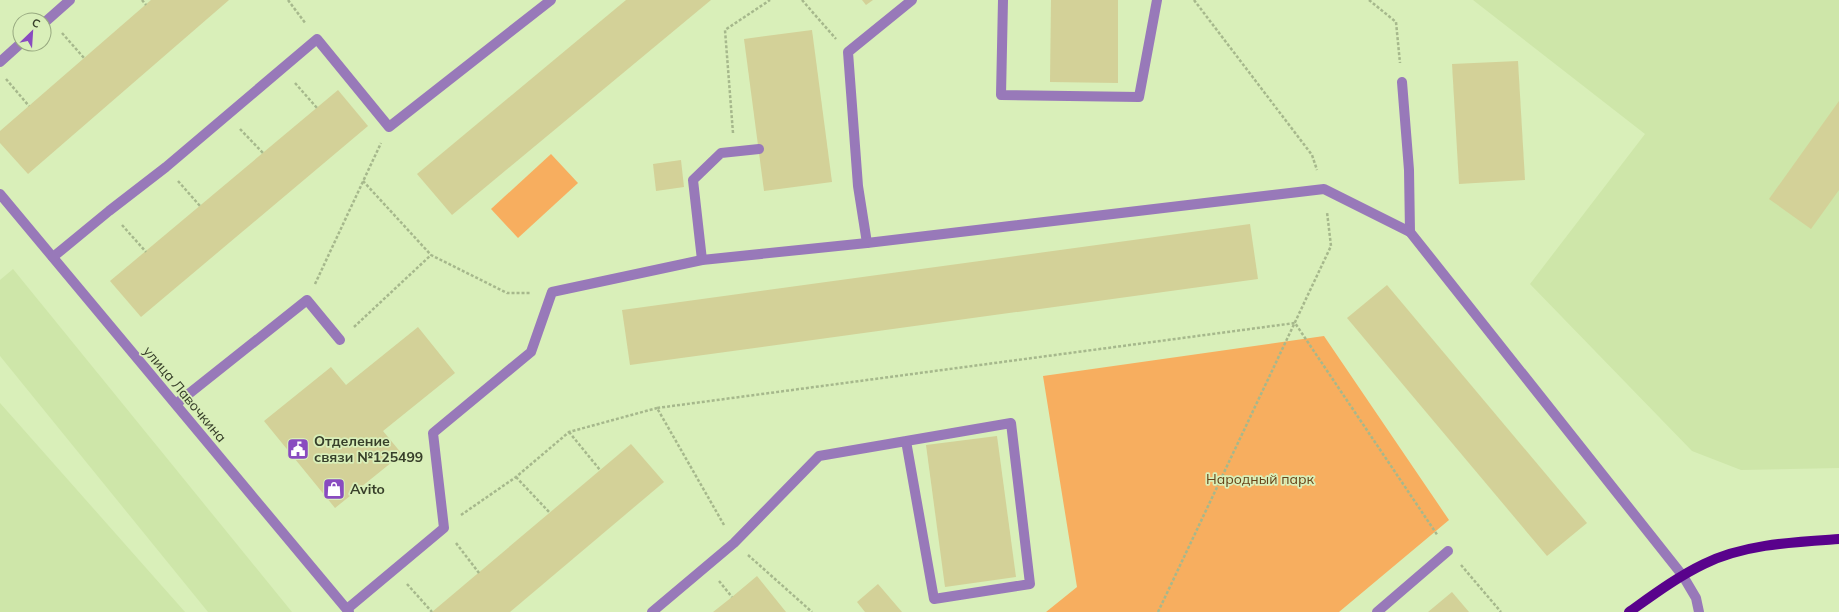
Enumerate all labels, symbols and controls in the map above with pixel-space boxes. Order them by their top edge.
north arrow [12,12,52,52]
text: С [30,15,43,31]
street label: улица Лавочкина [139,342,231,446]
place label: Отделение связи №125499 [314,432,423,466]
public building icon: Отделение связи №125499 [285,436,311,462]
park label: Народный парк [1206,470,1315,488]
shop icon: Avito [321,476,347,502]
place label: Avito [350,480,385,498]

